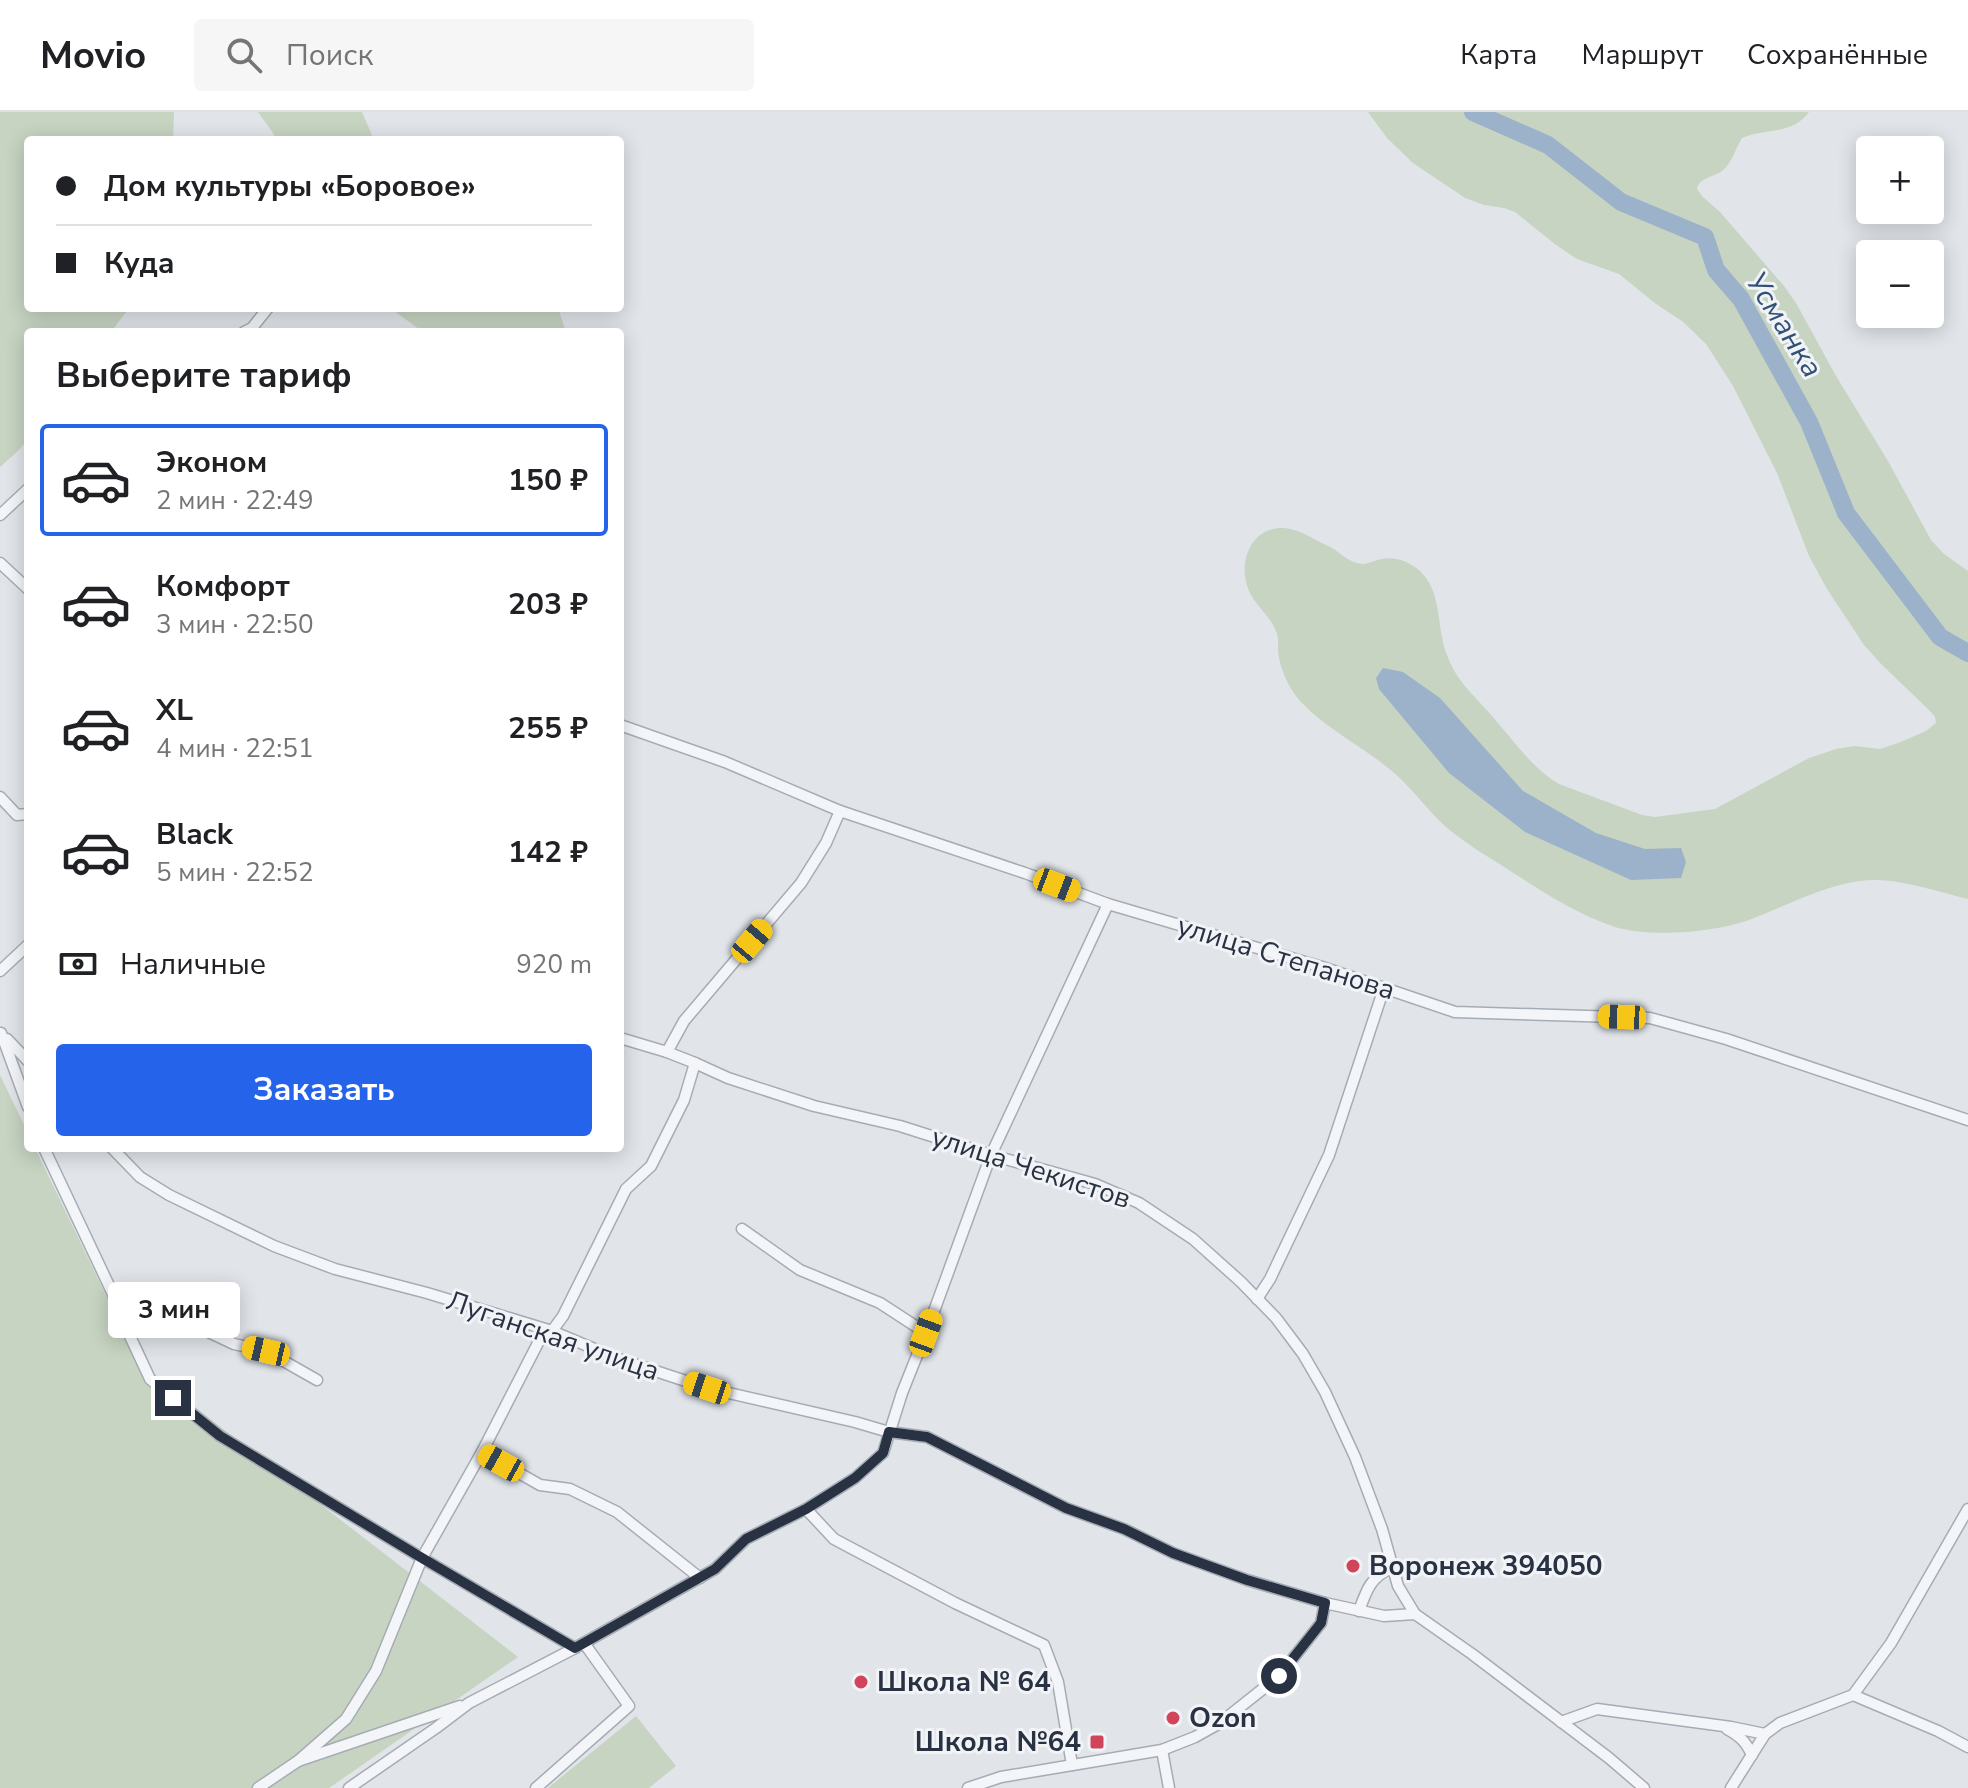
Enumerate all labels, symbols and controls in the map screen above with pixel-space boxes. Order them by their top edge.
search box [194,19,754,91]
text: Movio [40,30,146,81]
icon: search [222,33,266,77]
text: Поиск [286,35,373,76]
text: Карта [1460,36,1537,74]
text: Маршрут [1581,36,1703,74]
text: Сохранённые [1747,36,1928,74]
map controls [1856,136,1944,328]
button: + [1856,136,1944,224]
text: Дом культуры «Боровое» [104,166,476,207]
button: − [1856,240,1944,328]
text: Куда [104,243,175,284]
water label: Усманка [1736,264,1832,386]
text: Выберите тариф [56,351,352,400]
text: Эконом [156,442,267,483]
icon: car [60,444,132,516]
text: 150 ₽ [508,460,588,501]
text: 2 мин · 22:49 [156,483,313,518]
text: Комфорт [156,566,290,607]
icon: car [60,568,132,640]
text: 203 ₽ [508,584,588,625]
text: 3 мин · 22:50 [156,607,313,642]
text: XL [156,690,193,731]
icon: car [60,692,132,764]
text: 255 ₽ [508,708,588,749]
text: 4 мин · 22:51 [156,731,313,766]
text: Black [156,814,233,855]
icon: car [60,816,132,888]
text: 142 ₽ [508,832,588,873]
text: 5 мин · 22:52 [156,855,313,890]
car [1030,865,1084,905]
street label: улица Степанова [1172,907,1400,1009]
car [727,915,777,967]
icon: cash [56,942,100,986]
text: Наличные [120,944,266,985]
text: 920 m [516,947,592,982]
car [1598,1004,1646,1030]
button: Заказать [56,1044,592,1136]
street label: улица Чекистов [927,1118,1135,1218]
callout: 3 мин [107,1282,239,1338]
street label: Луганская улица [442,1282,664,1390]
text: 3 мин [138,1292,210,1327]
car [907,1306,945,1360]
car [240,1334,292,1368]
car [680,1369,734,1407]
route end [155,1380,191,1416]
car [474,1441,528,1485]
place label: Воронеж 394050 [1369,1547,1603,1585]
marker: Воронеж 394050 [1344,1557,1362,1575]
route start [1261,1658,1297,1694]
place label: Школа № 64 [877,1663,1051,1701]
marker: Школа № 64 [852,1673,870,1691]
place label: Ozon [1189,1699,1256,1737]
marker: Ozon [1164,1709,1182,1727]
place label: Школа №64 [915,1723,1081,1761]
marker: Школа №64 [1088,1733,1106,1751]

